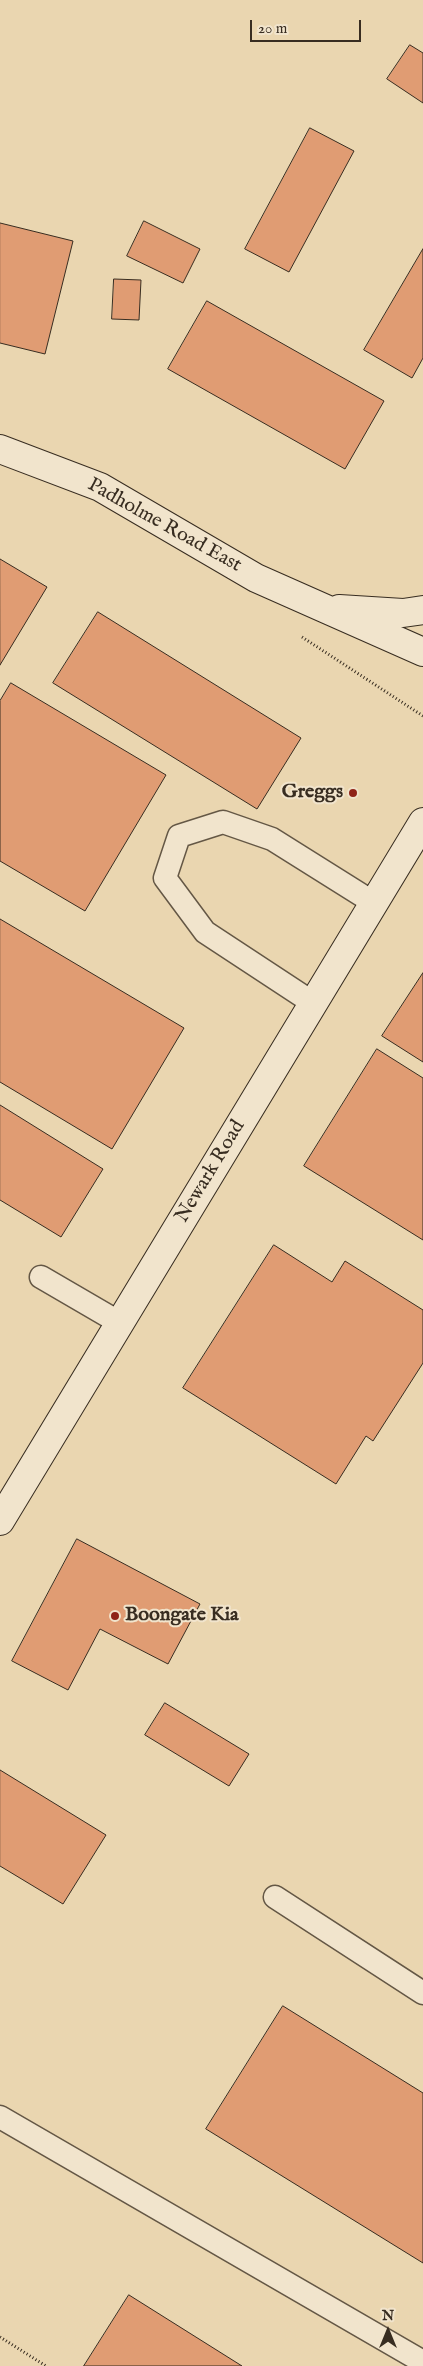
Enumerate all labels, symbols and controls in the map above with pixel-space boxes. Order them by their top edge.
scale bar [253,10,364,42]
text: 20 m [258,19,287,38]
street label: Padholme Road East [83,474,245,578]
place label: Greggs [282,781,343,805]
marker: Greggs [347,787,359,799]
street label: Newark Road [171,1116,251,1228]
place label: Boongate Kia [125,1604,239,1628]
marker: Boongate Kia [109,1610,121,1622]
north arrow [363,2306,413,2356]
text: N [382,2307,394,2325]

